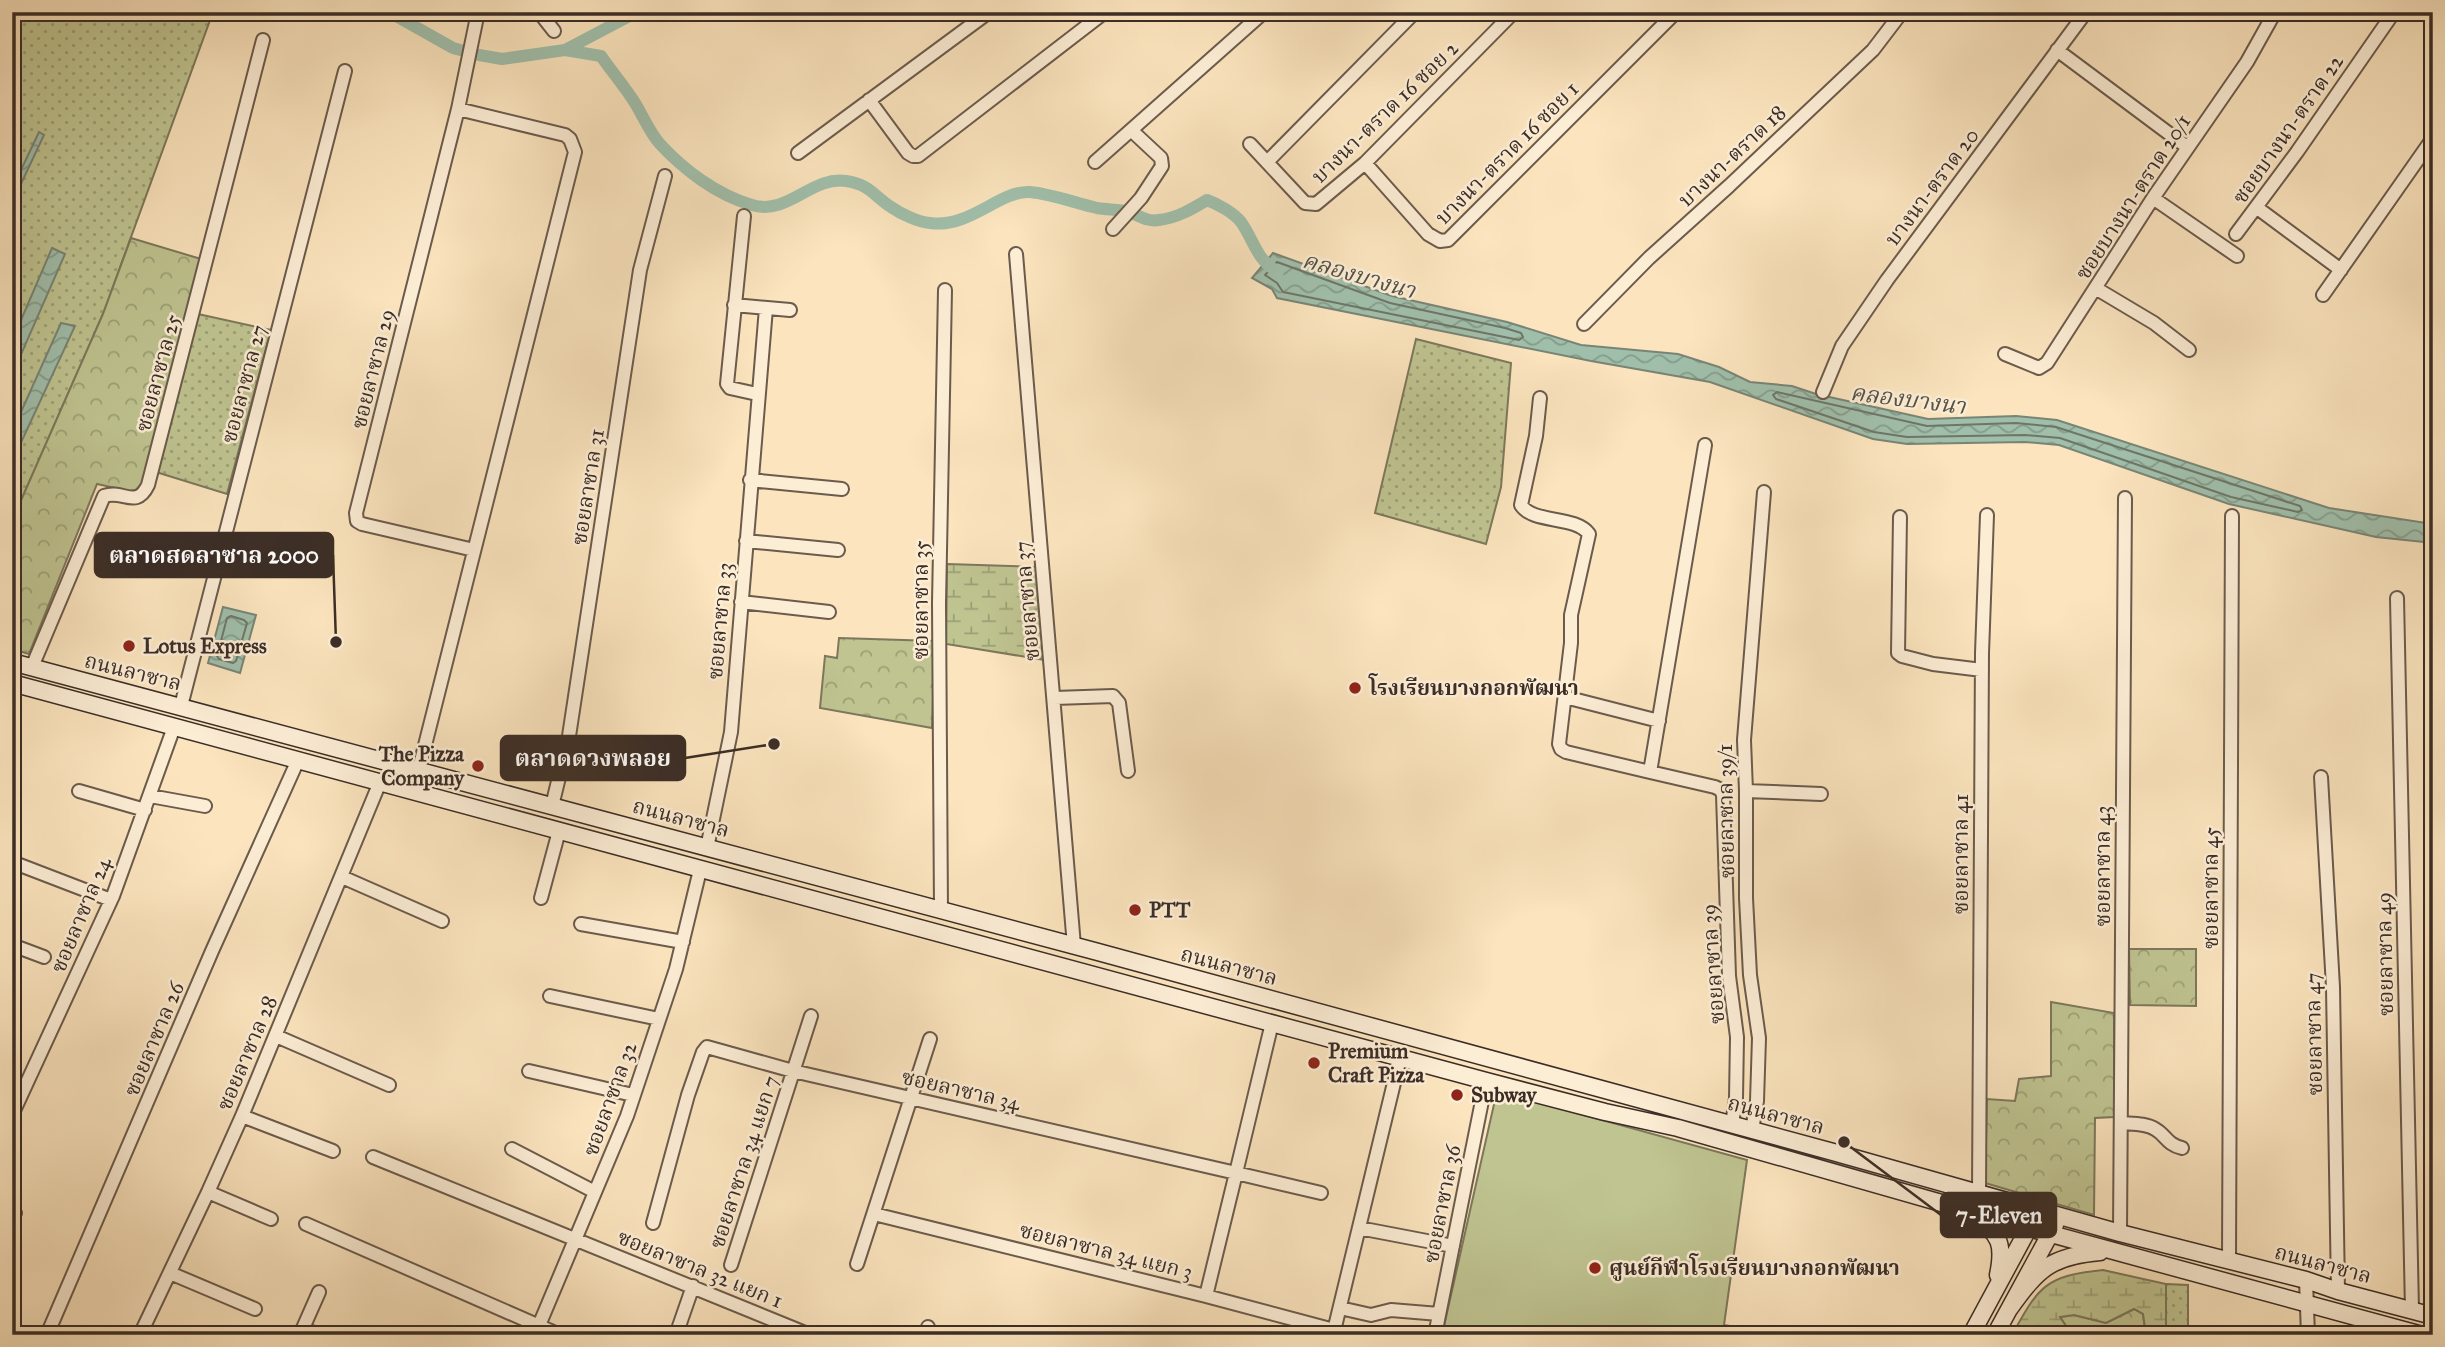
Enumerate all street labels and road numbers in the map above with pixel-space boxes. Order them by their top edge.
street label: บางนา-ตราด 16 ซอย 2 [1306,35,1464,189]
street label: ซอยบางนา-ตราด 22 [2227,49,2350,209]
street label: บางนา-ตราด 16 ซอย 1 [1430,76,1584,230]
street label: บางนา-ตราด 18 [1673,100,1791,212]
street label: ซอยบางนา-ตราด 20/1 [2070,109,2196,285]
street label: บางนา-ตราด 20 [1879,123,1985,251]
street label: ซอยลาซาล 29 [346,307,400,431]
street label: ซอยลาซาล 25 [130,311,186,435]
street label: ซอยลาซาล 27 [216,322,272,446]
street label: ซอยลาซาล 31 [566,427,610,547]
street label: ซอยลาซาล 35 [908,540,934,659]
street label: ซอยลาซาล 37 [1009,540,1045,662]
street label: ซอยลาซาล 33 [702,561,738,681]
street label: ถนนลาซาล [82,647,184,697]
street label: ซอยลาซาล 39/1 [1712,744,1740,878]
street label: ถนนลาซาล [630,793,732,843]
street label: ซอยลาซาล 41 [1948,794,1974,914]
street label: ซอยลาซาล 43 [2090,806,2116,926]
street label: ซอยลาซาล 45 [2198,827,2224,949]
street label: ซอยลาซาล 24 [45,852,117,977]
street label: ซอยลาซาล 49 [2371,892,2399,1016]
street label: ซอยลาซาล 39 [1696,903,1730,1025]
street label: ถนนลาซาล [1178,941,1280,991]
street label: ซอยลาซาล 47 [2300,972,2328,1096]
street label: ซอยลาซาล 26 [118,977,190,1100]
street label: ซอยลาซาล 28 [211,992,283,1114]
street label: ซอยลาซาล 32 [577,1038,643,1160]
street label: ซอยลาซาล 34 [899,1064,1024,1117]
street label: ซอยลาซาล 34 แยก 7 [704,1072,784,1252]
street label: ถนนลาซาล [1725,1090,1827,1140]
street label: ซอยลาซาล 36 [1418,1141,1466,1265]
street label: ซอยลาซาล 34 แยก 3 [1017,1217,1195,1285]
street label: ซอยลาซาล 32 แยก 1 [614,1224,786,1314]
street label: ถนนลาซาล [2272,1239,2374,1289]

